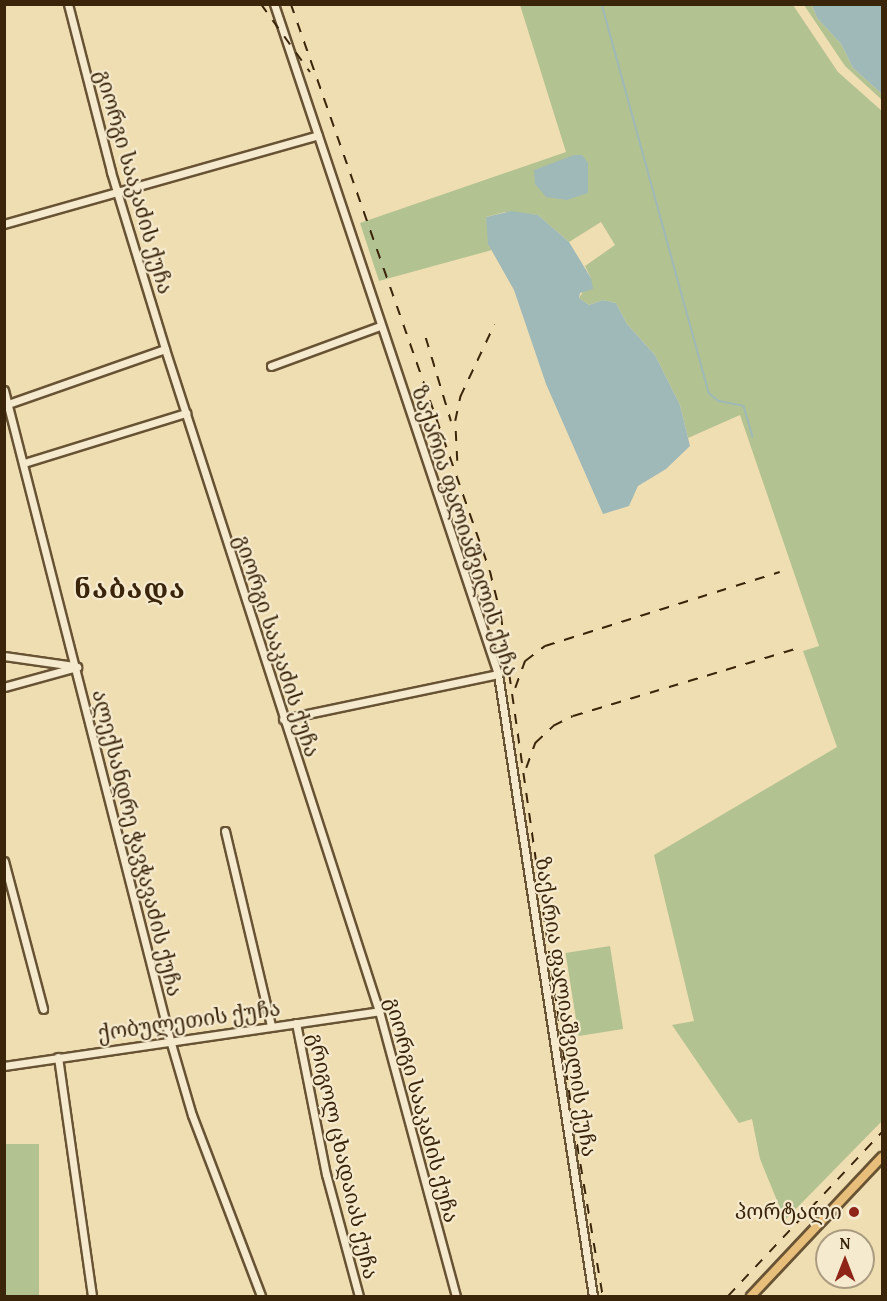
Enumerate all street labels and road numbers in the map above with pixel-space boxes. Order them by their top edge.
street label: გიორგი სააკაძის ქუჩა [90,67,178,297]
street label: ზაქარია ფალიაშვილის ქუჩა [406,383,524,679]
street label: გიორგი სააკაძის ქუჩა [229,532,325,760]
street label: ალექსანდრე ჭავჭავაძის ქუჩა [87,687,187,999]
street label: ზაქარია ფალიაშვილის ქუჩა [530,855,602,1159]
street label: გიორგი სააკაძის ქუჩა [380,995,464,1225]
street label: ქობულეთის ქუჩა [96,996,282,1046]
street label: გრიგოლ ცხადაიას ქუჩა [302,1031,384,1281]

